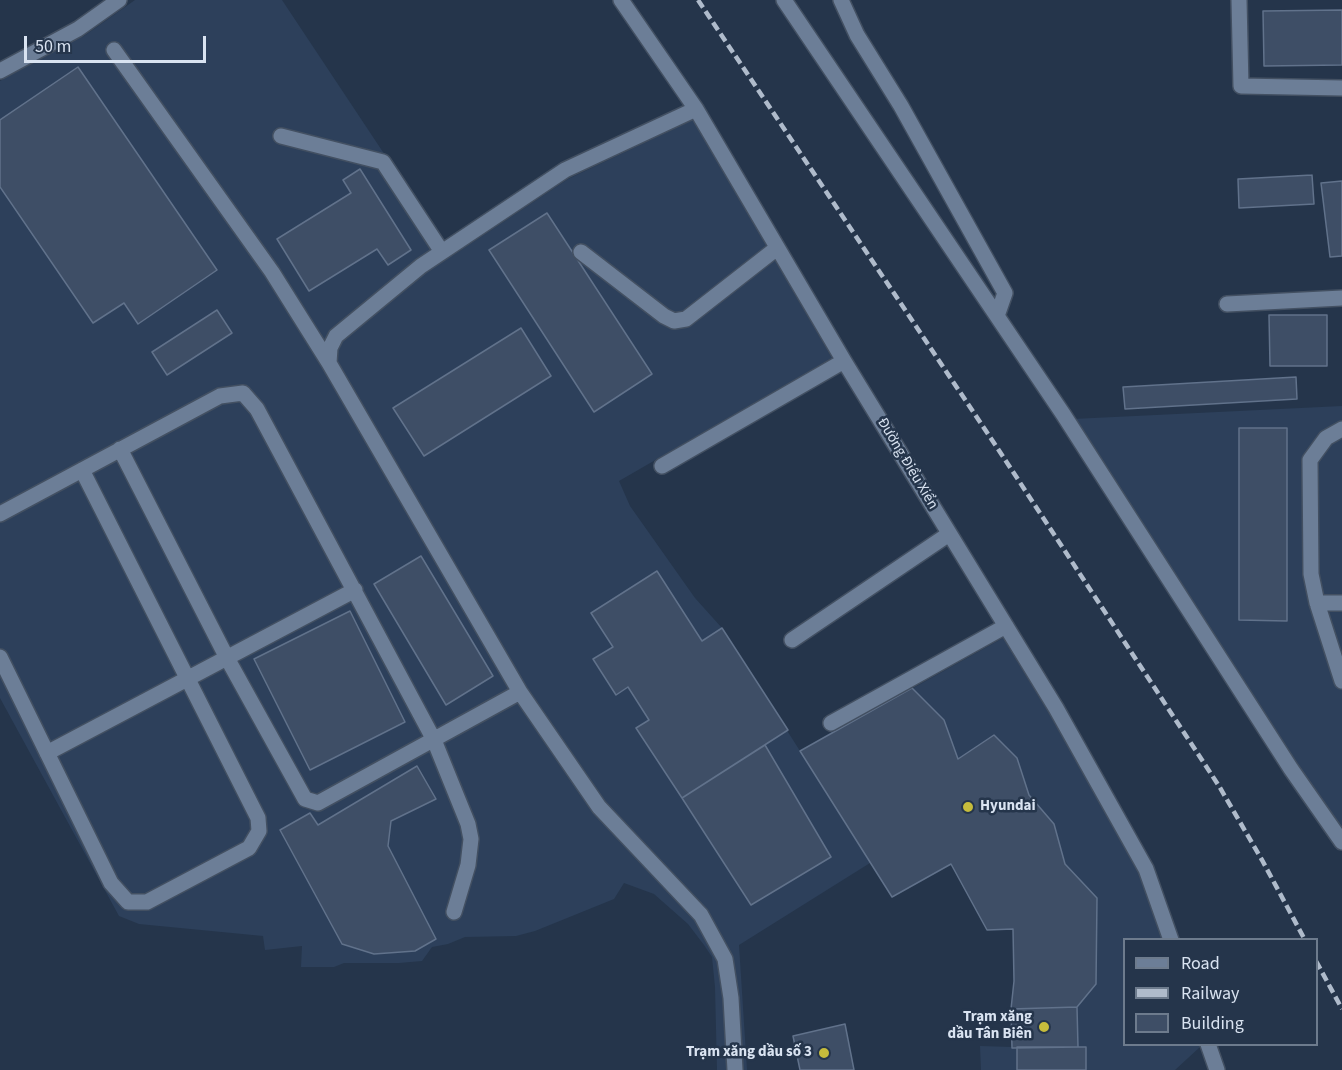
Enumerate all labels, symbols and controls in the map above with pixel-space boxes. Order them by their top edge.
scale bar [27,24,208,62]
text: 50 m [35,34,71,59]
street label: Đường Điểu Xiển [873,415,941,513]
place label: Hyundai [980,798,1036,816]
marker: Hyundai [961,800,975,814]
legend [1123,938,1318,1046]
text: Road [1181,951,1220,976]
text: Railway [1181,981,1240,1006]
place label: Trạm xăng dầu Tân Biên [948,1009,1032,1044]
text: Building [1181,1011,1244,1036]
marker: Trạm xăng dầu Tân Biên [1037,1020,1051,1034]
place label: Trạm xăng dầu số 3 [686,1044,812,1062]
marker: Trạm xăng dầu số 3 [817,1046,831,1060]

